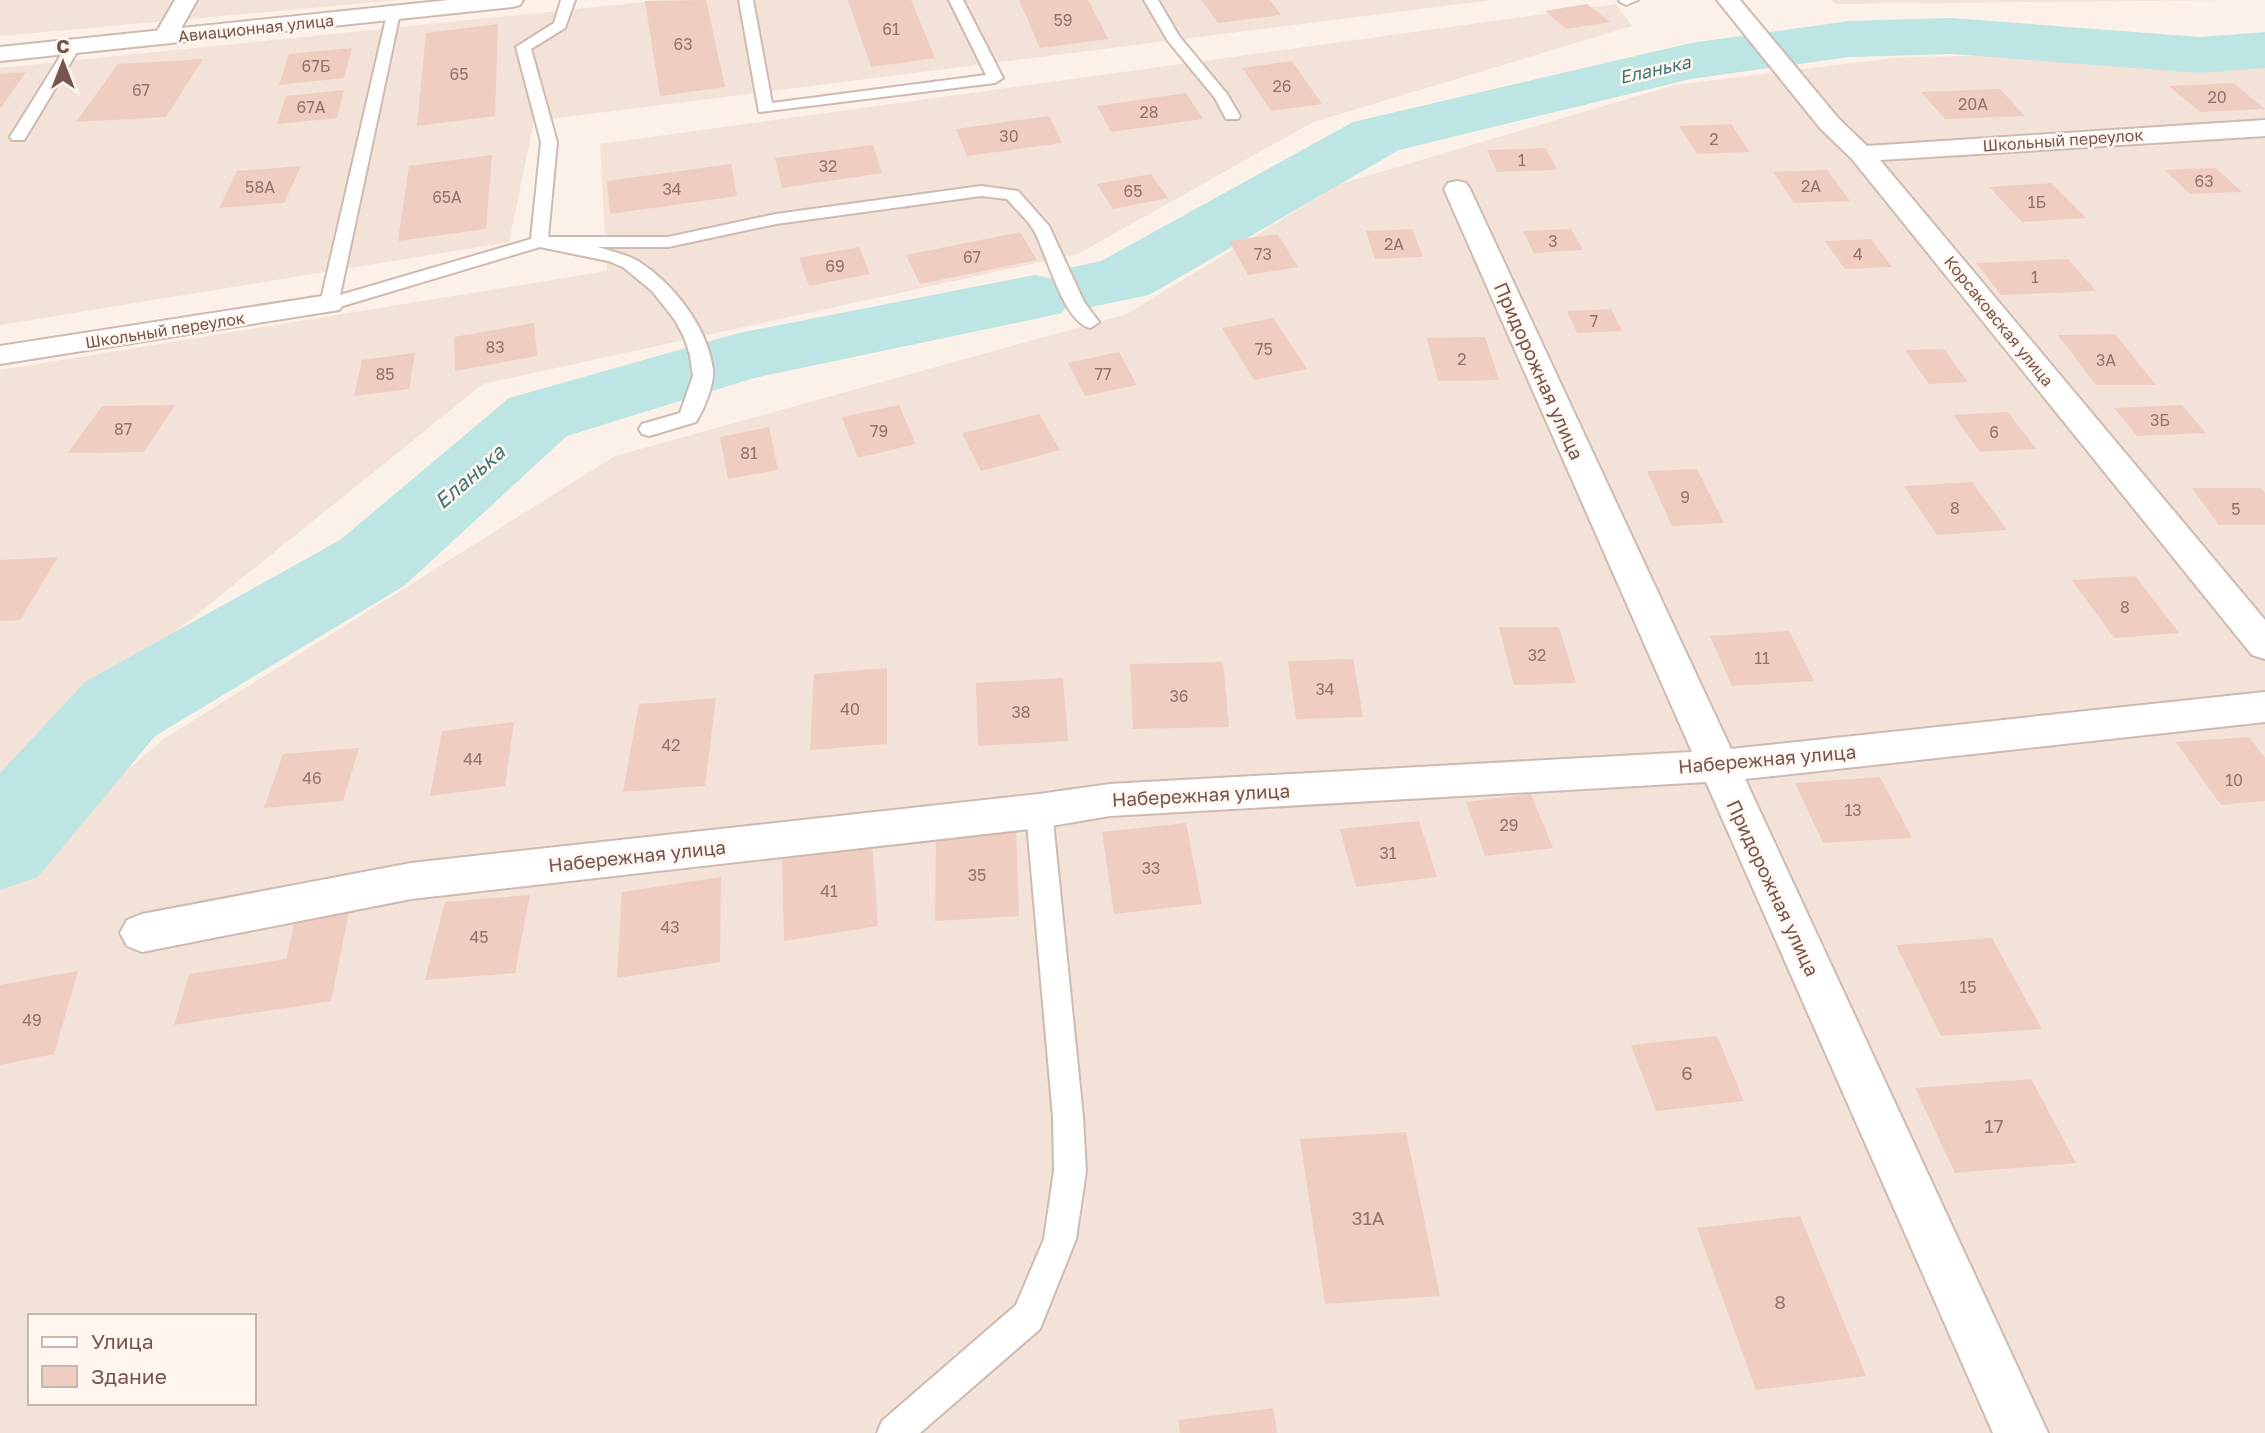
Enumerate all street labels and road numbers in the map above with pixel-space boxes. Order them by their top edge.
street label: Авиационная улица [177,10,335,46]
street label: Школьный переулок [1982,124,2144,156]
street label: Корсаковская улица [1940,252,2058,390]
street label: Придорожная улица [1490,278,1589,463]
street label: Школьный переулок [84,308,246,352]
street label: Набережная улица [1677,739,1857,778]
street label: Набережная улица [1111,778,1291,811]
street label: Придорожная улица [1722,796,1824,980]
street label: Набережная улица [547,835,727,876]

